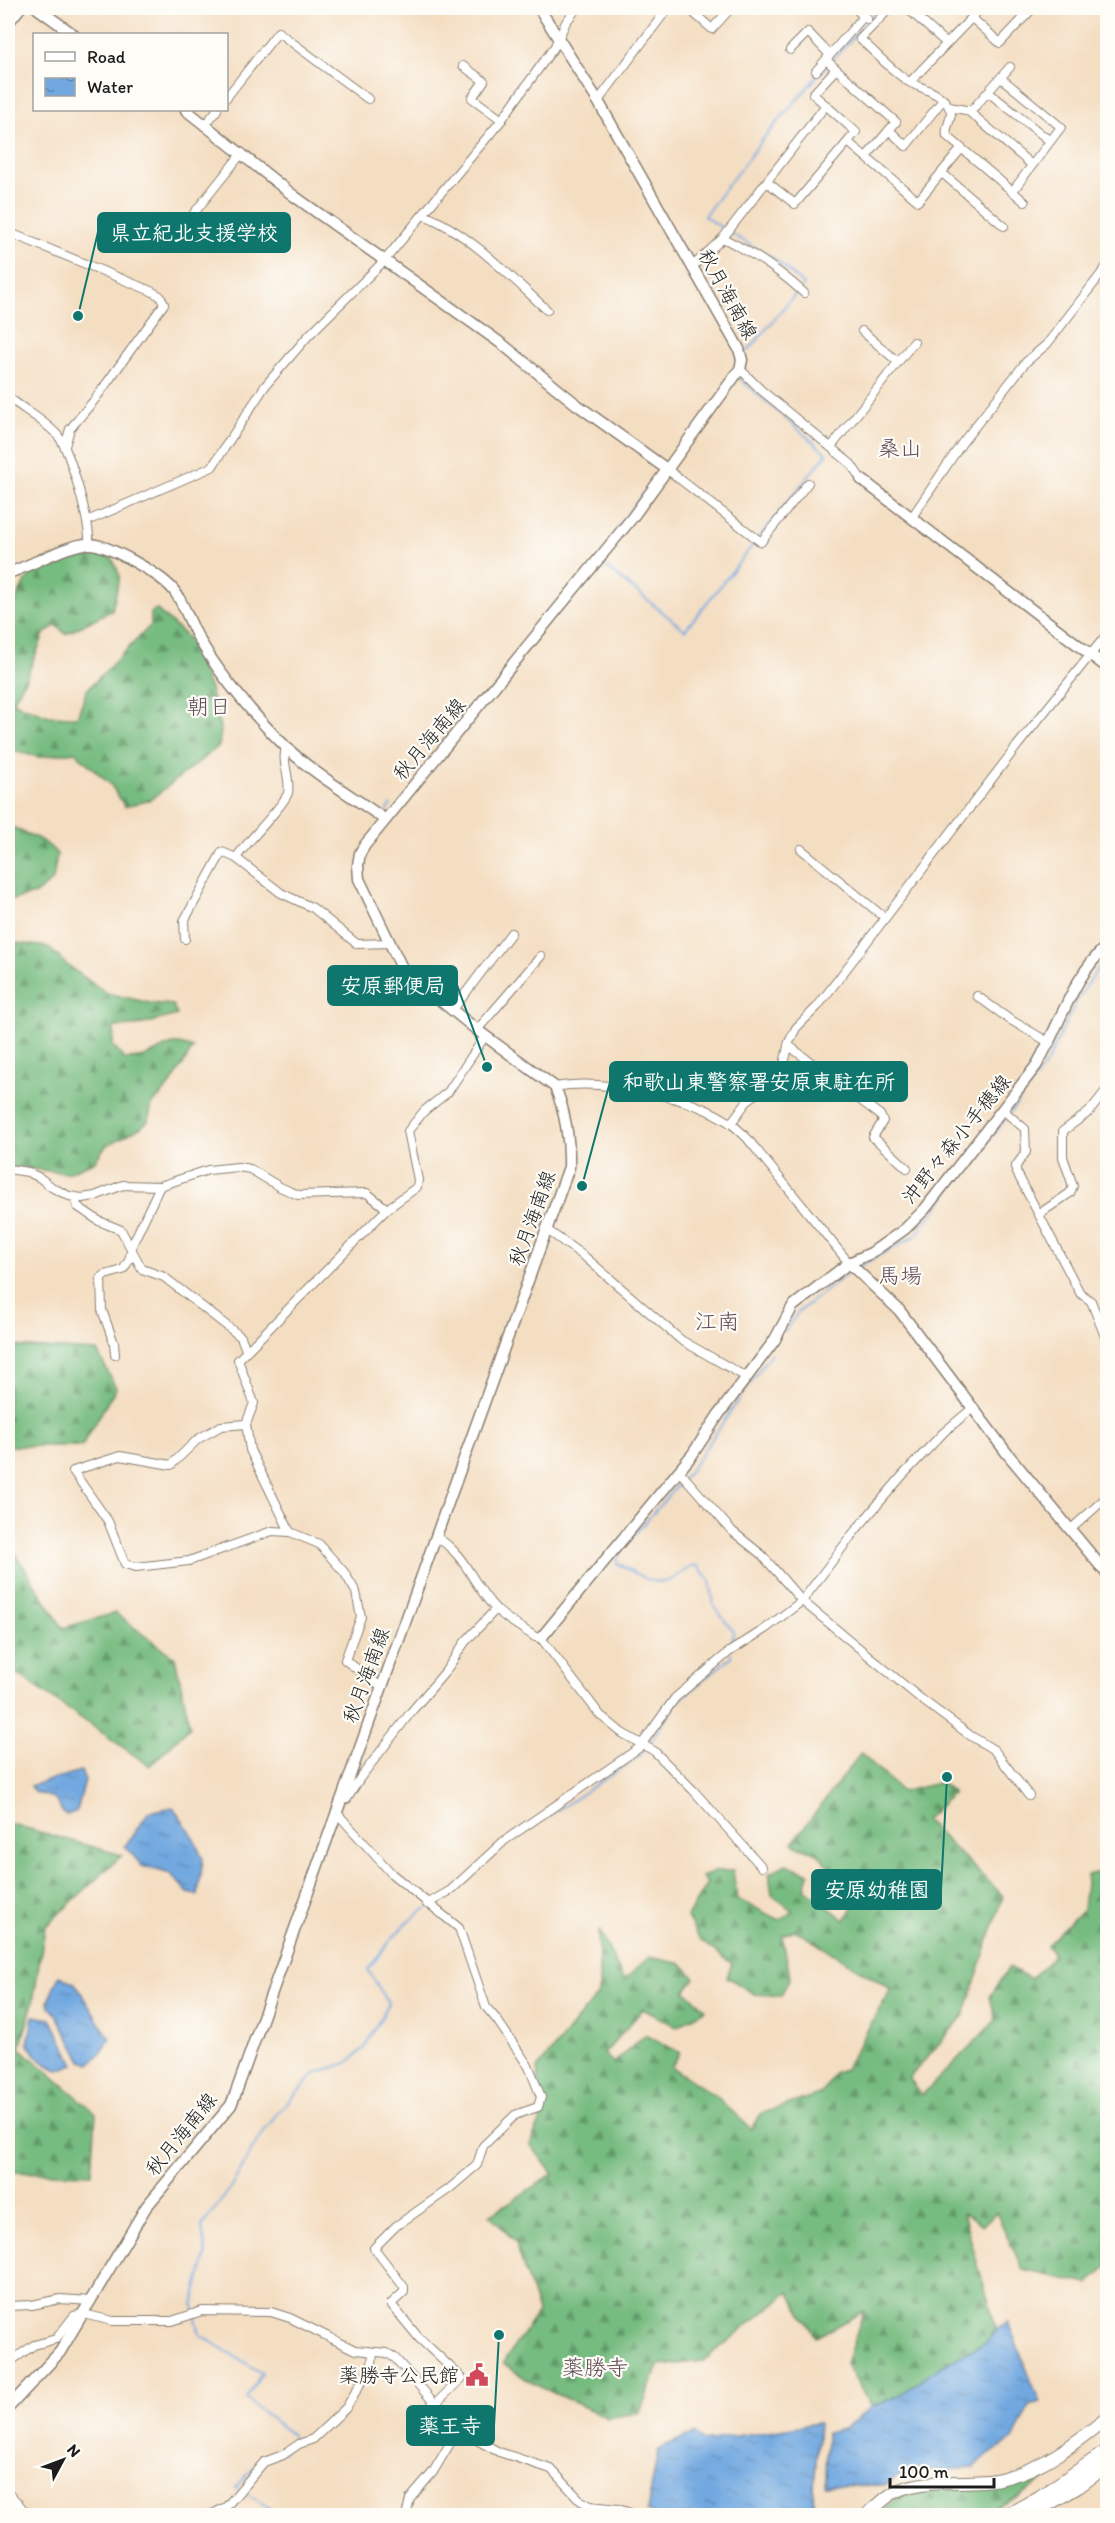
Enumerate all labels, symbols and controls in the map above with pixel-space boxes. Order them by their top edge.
legend [33,33,228,111]
text: Road [87,46,126,68]
text: Water [87,76,133,98]
callout: 県立紀北支援学校 [98,213,290,252]
text: 県立紀北支援学校 [110,220,278,245]
street label: 秋月海南線 [693,244,763,344]
district label: 桑山 [878,435,922,462]
district label: 朝日 [187,693,231,720]
street label: 秋月海南線 [388,693,470,785]
callout: 安原郵便局 [328,966,457,1005]
text: 安原郵便局 [341,973,446,998]
callout: 和歌山東警察署安原東駐在所 [610,1062,907,1101]
text: 和歌山東警察署安原東駐在所 [623,1069,896,1094]
street label: 沖野々森小手穂線 [896,1069,1016,1209]
street label: 秋月海南線 [504,1167,560,1269]
district label: 馬場 [878,1262,922,1289]
district label: 江南 [695,1308,739,1335]
street label: 秋月海南線 [338,1624,394,1726]
callout: 安原幼稚園 [812,1870,941,1909]
text: 安原幼稚園 [825,1877,930,1902]
street label: 秋月海南線 [140,2088,222,2180]
district label: 薬勝寺 [562,2354,628,2381]
public building icon: 薬勝寺公民館 [464,2362,490,2388]
place label: 薬勝寺公民館 [339,2363,459,2387]
callout: 薬王寺 [407,2406,494,2445]
text: 薬王寺 [419,2413,482,2438]
north arrow [33,2430,93,2490]
text: N [63,2440,85,2461]
scale bar [890,2451,994,2489]
text: 100 m [899,2461,949,2483]

